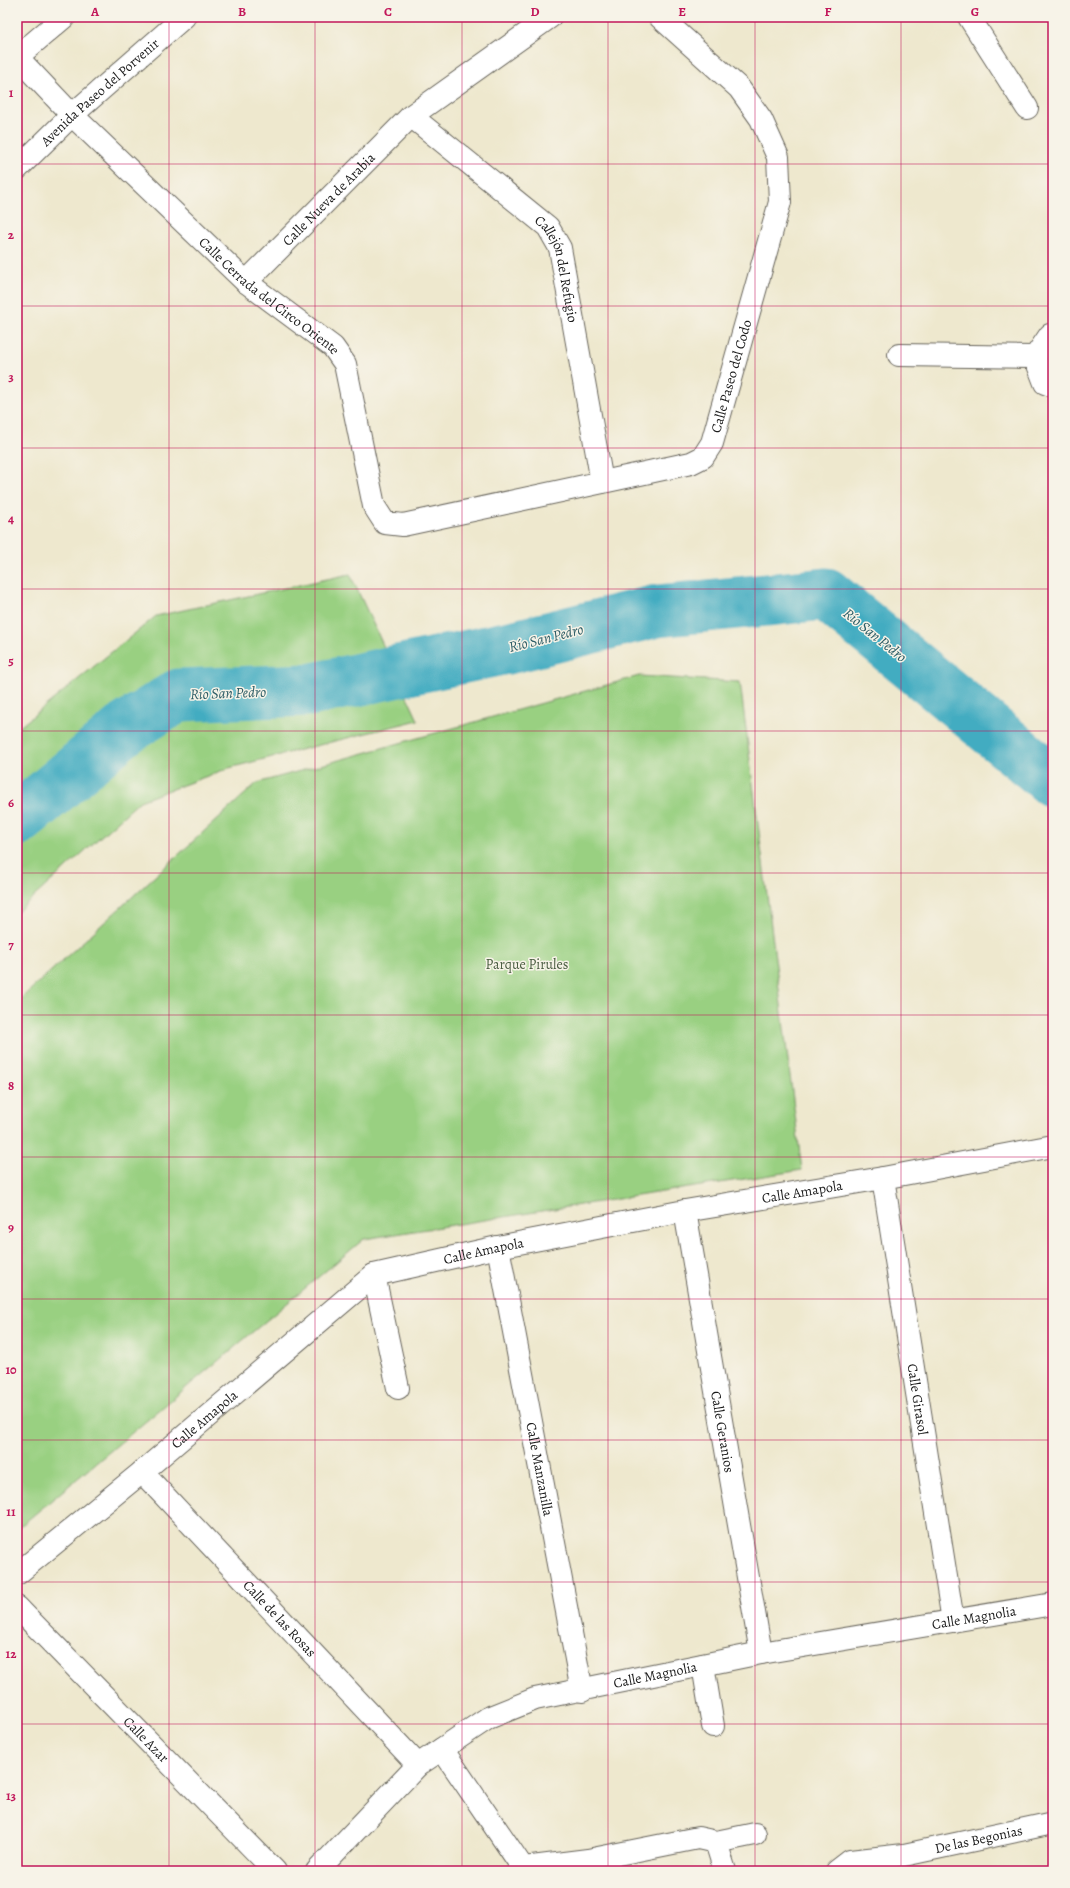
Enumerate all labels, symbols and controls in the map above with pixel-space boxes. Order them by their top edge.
text: A [90,3,100,20]
text: B [238,3,246,20]
text: C [384,3,392,20]
text: D [530,3,540,20]
text: E [678,3,686,20]
text: F [825,3,832,20]
text: G [971,3,979,20]
street label: Avenida Paseo del Porvenir [36,33,163,151]
text: 1 [9,84,14,101]
street label: Calle Nueva de Arabia [278,148,379,250]
street label: Callejón del Refugio [531,211,583,324]
text: 2 [8,226,15,243]
street label: Calle Cerrada del Circo Oriente [195,232,345,358]
street label: Calle Paseo del Codo [706,317,756,435]
text: 3 [8,368,14,385]
text: 4 [8,510,14,527]
water label: Río San Pedro [839,603,911,667]
water label: Río San Pedro [507,619,585,657]
text: 5 [8,652,14,669]
water label: Río San Pedro [190,682,266,704]
text: 6 [8,794,14,811]
text: 7 [8,936,14,953]
park label: Parque Pirules [486,955,568,974]
text: 8 [8,1077,14,1094]
street label: Calle Amapola [760,1175,844,1208]
text: 9 [8,1219,14,1236]
street label: Calle Amapola [442,1233,526,1269]
text: 10 [5,1361,17,1378]
street label: Calle Girasol [903,1362,933,1437]
street label: Calle Amapola [167,1385,242,1453]
street label: Calle Geranios [707,1389,739,1474]
street label: Calle Manzanilla [522,1421,558,1518]
text: 11 [6,1503,16,1520]
street label: Calle de las Rosas [239,1576,321,1661]
street label: Calle Magnolia [930,1601,1018,1634]
text: 12 [6,1645,17,1662]
street label: Calle Magnolia [612,1657,699,1692]
street label: Calle Azar [119,1712,174,1767]
text: 13 [6,1787,17,1804]
street label: De las Begonias [933,1820,1024,1858]

